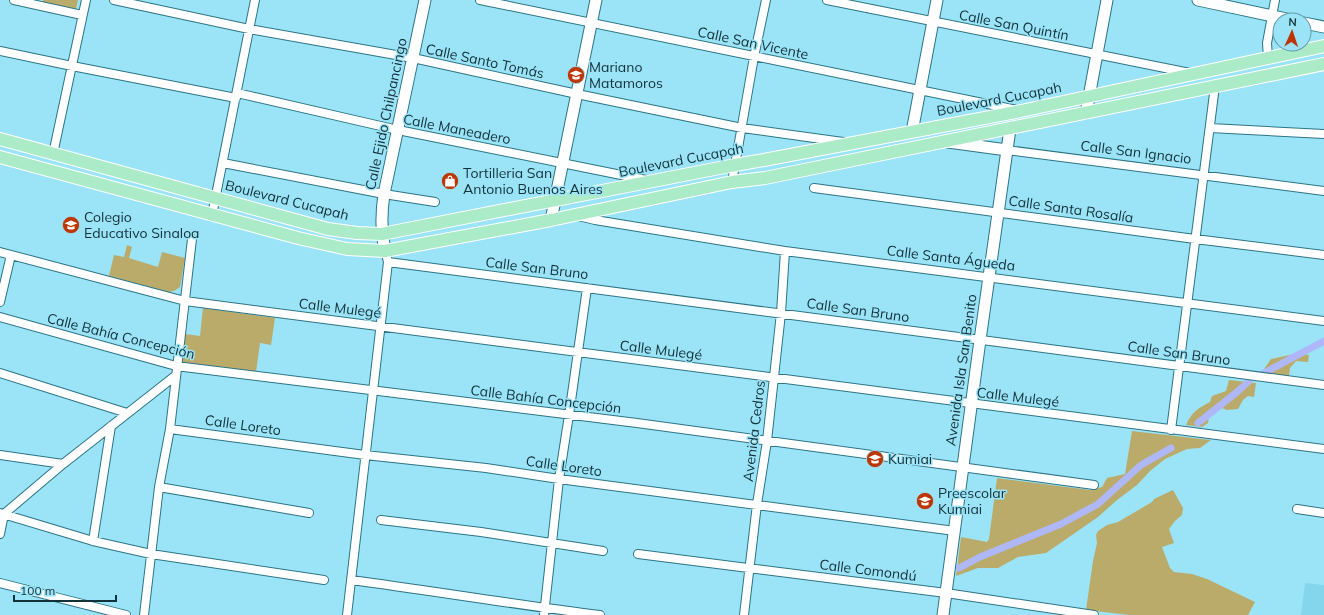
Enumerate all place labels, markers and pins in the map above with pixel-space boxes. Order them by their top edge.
place label: Mariano Matamoros [589,58,663,92]
school or university icon: Mariano Matamoros [566,65,586,85]
place label: Tortilleria San Antonio Buenos Aires [463,164,603,198]
shop icon: Tortilleria San Antonio Buenos Aires [440,171,460,191]
place label: Colegio Educativo Sinaloa [84,208,200,242]
school or university icon: Colegio Educativo Sinaloa [61,215,81,235]
school or university icon: Kumiai [865,449,885,469]
place label: Kumiai [888,450,932,468]
place label: Preescolar Kumiai [938,484,1007,518]
school or university icon: Preescolar Kumiai [915,491,935,511]

